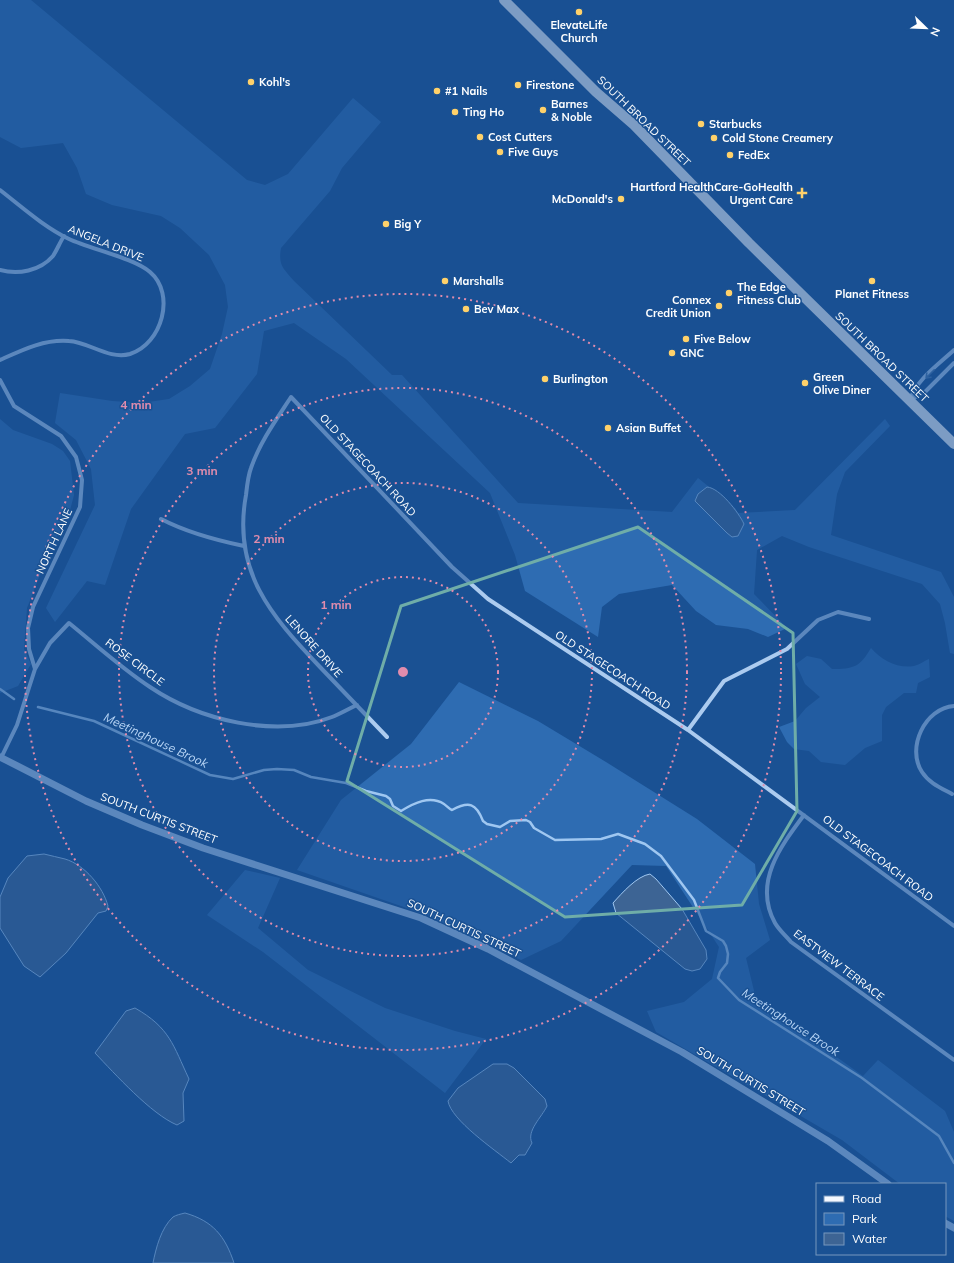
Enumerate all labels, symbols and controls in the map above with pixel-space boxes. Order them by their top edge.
marker: ElevateLife Church [574,7,584,17]
north arrow [906,8,946,48]
place label: ElevateLife Church [550,18,608,45]
text: N [927,25,943,38]
street label: SOUTH BROAD STREET [594,73,694,169]
place label: Kohl's [259,75,291,89]
marker: Kohl's [246,77,256,87]
place label: Firestone [526,78,574,92]
marker: Firestone [513,80,523,90]
place label: #1 Nails [445,84,488,98]
marker: #1 Nails [432,86,442,96]
place label: Barnes & Noble [551,97,592,124]
place label: Ting Ho [463,105,505,119]
marker: Barnes & Noble [538,105,548,115]
marker: Ting Ho [450,107,460,117]
place label: Starbucks [709,117,762,131]
marker: Starbucks [696,119,706,129]
place label: Cost Cutters [488,130,553,144]
place label: Cold Stone Creamery [722,131,833,145]
marker: Cost Cutters [475,132,485,142]
marker: Cold Stone Creamery [709,133,719,143]
place label: Five Guys [508,145,559,159]
marker: Five Guys [495,147,505,157]
place label: FedEx [738,148,770,162]
marker: FedEx [725,150,735,160]
place label: Hartford HealthCare-GoHealth Urgent Care [630,180,793,207]
marker: Hartford HealthCare-GoHealth Urgent Care [796,187,808,199]
place label: McDonald's [552,192,613,206]
marker: McDonald's [616,194,626,204]
place label: Big Y [394,217,422,231]
marker: Big Y [381,219,391,229]
street label: ANGELA DRIVE [66,221,146,265]
place label: Marshalls [453,274,504,288]
marker: Marshalls [440,276,450,286]
marker: Planet Fitness [867,276,877,286]
place label: The Edge Fitness Club [737,280,801,307]
place label: Planet Fitness [835,287,909,301]
marker: The Edge Fitness Club [724,288,734,298]
place label: Connex Credit Union [646,293,712,320]
marker: Connex Credit Union [714,301,724,311]
place label: Bev Max [474,302,520,316]
marker: Bev Max [461,304,471,314]
street label: SOUTH BROAD STREET [832,309,932,405]
place label: Five Below [694,332,751,346]
marker: Five Below [681,334,691,344]
place label: GNC [680,346,704,360]
marker: GNC [667,348,677,358]
one-way arrow [925,369,935,379]
place label: Green Olive Diner [813,370,871,397]
place label: Burlington [553,372,608,386]
marker: Burlington [540,374,550,384]
marker: Green Olive Diner [800,378,810,388]
text: 4 min [120,397,152,412]
street label: OLD STAGECOACH ROAD [317,411,419,519]
place label: Asian Buffet [616,421,681,435]
marker: Asian Buffet [603,423,613,433]
text: 3 min [186,463,218,478]
street label: NORTH LANE [33,506,75,576]
text: 2 min [253,531,285,546]
text: 1 min [320,597,352,612]
street label: LENORE DRIVE [282,612,346,680]
street label: OLD STAGECOACH ROAD [553,627,673,713]
street label: ROSE CIRCLE [103,635,167,689]
centre of rings [396,665,410,679]
water label: Meetinghouse Brook [101,709,211,771]
street label: SOUTH CURTIS STREET [99,789,220,847]
street label: OLD STAGECOACH ROAD [820,812,936,904]
street label: SOUTH CURTIS STREET [405,895,523,961]
street label: EASTVIEW TERRACE [791,926,887,1004]
water label: Meetinghouse Brook [739,985,843,1060]
street label: SOUTH CURTIS STREET [694,1043,808,1119]
legend [816,1183,946,1255]
text: Road [852,1191,881,1206]
text: Park [852,1211,878,1226]
text: Water [852,1231,888,1246]

